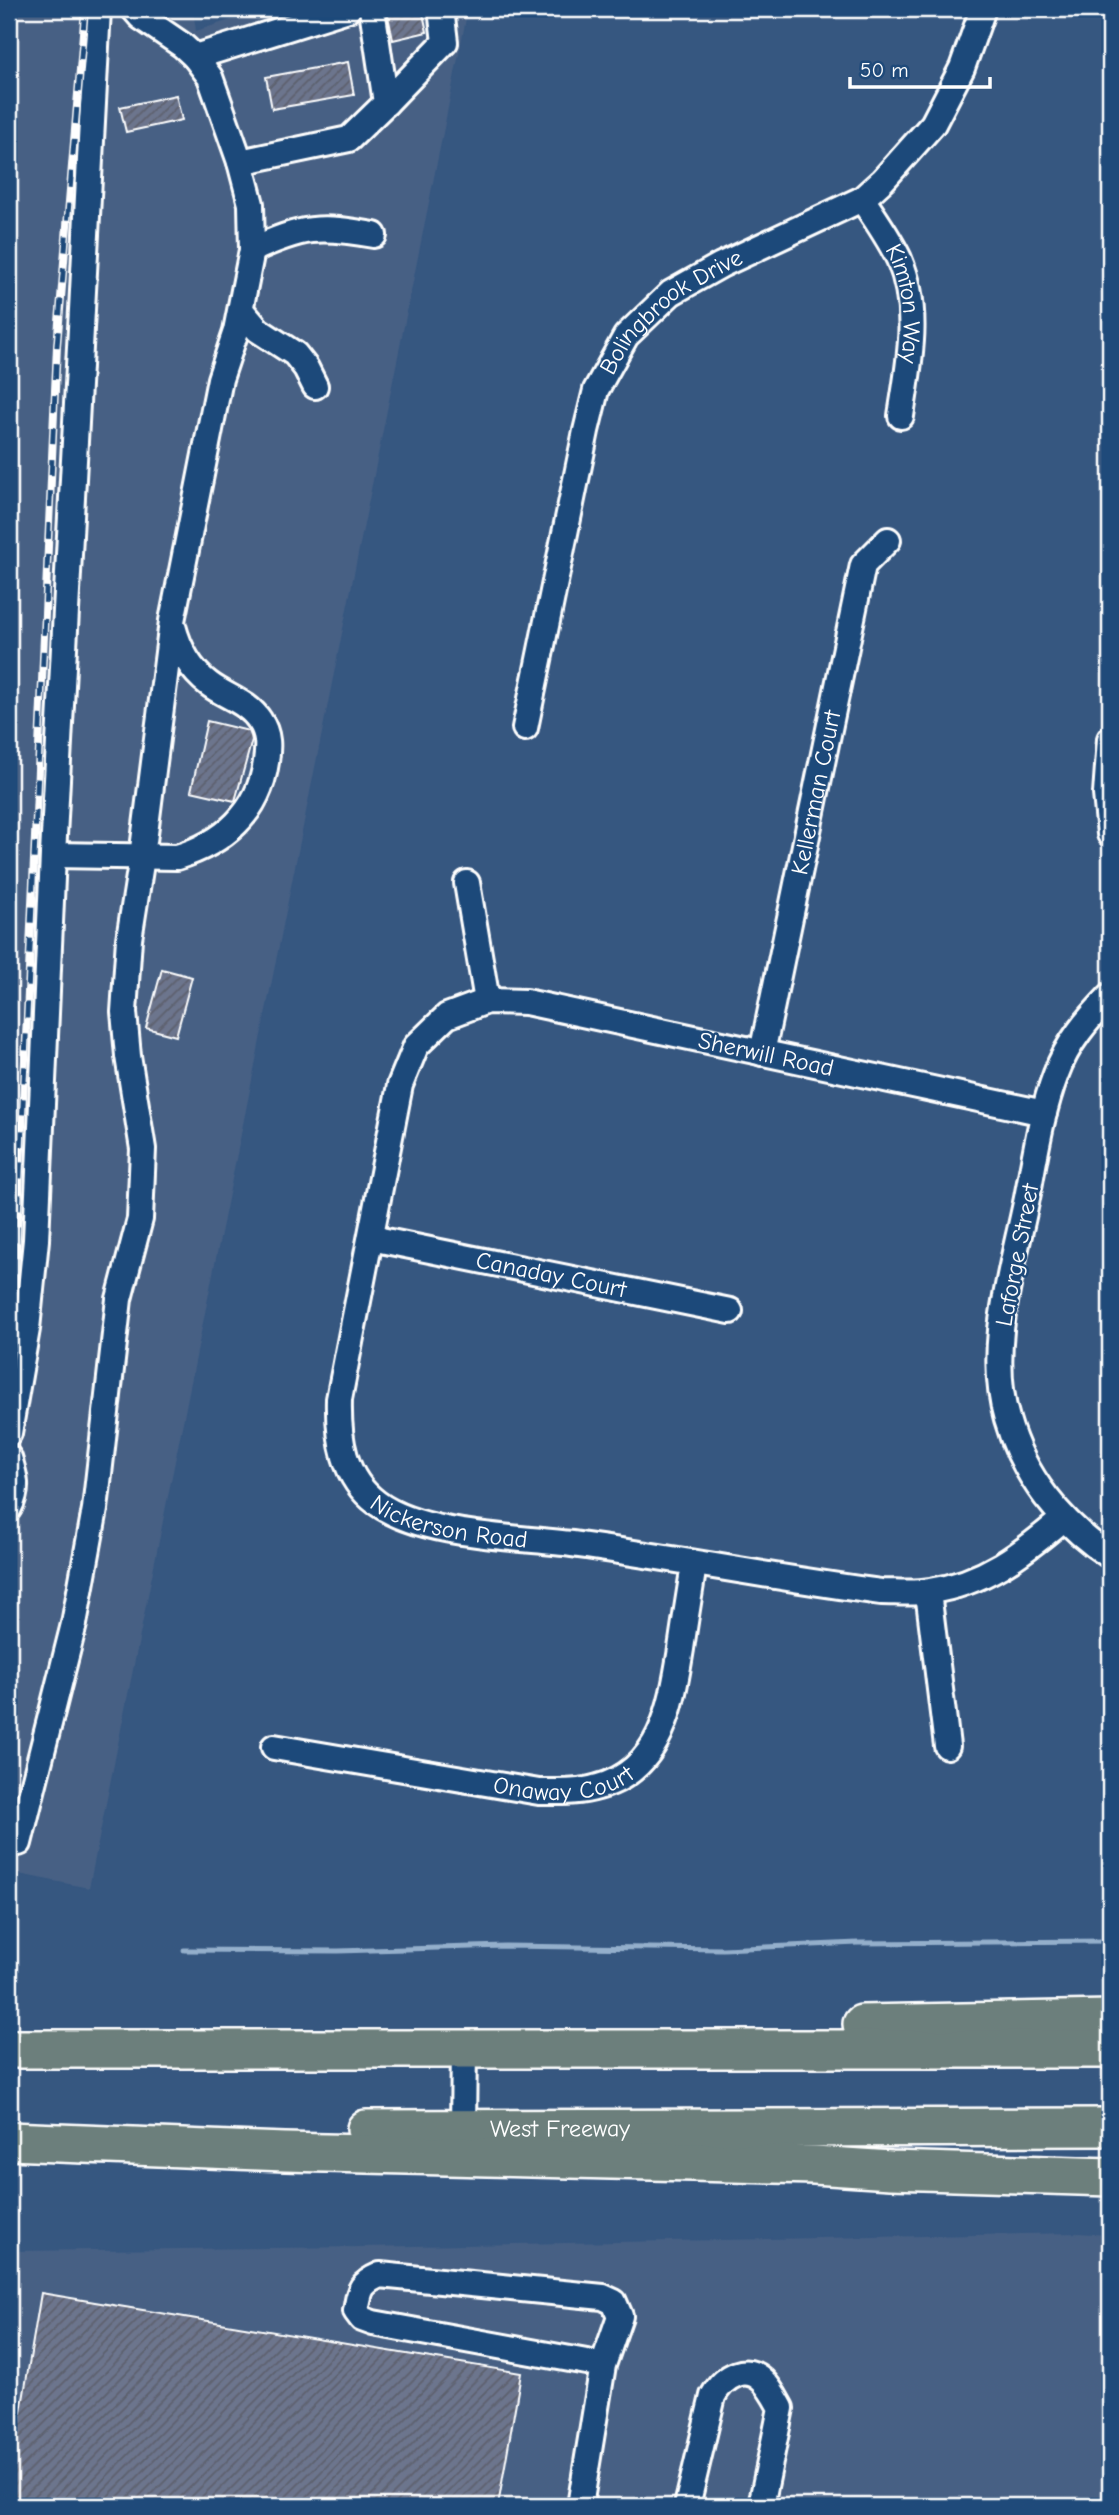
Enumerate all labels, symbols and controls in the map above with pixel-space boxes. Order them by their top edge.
scale bar [850,46,990,90]
text: 50 m [860,58,909,82]
street label: Kimton Way [880,239,926,365]
street label: Bolingbrook Drive [594,243,747,379]
street label: Kellerman Court [785,707,847,877]
street label: Sherwill Road [696,1026,836,1082]
street label: Laforge Street [989,1180,1045,1329]
street label: Canaday Court [474,1246,630,1304]
street label: Nickerson Road [365,1489,529,1554]
street label: Onaway Court [491,1759,640,1806]
street label: West Freeway [490,2114,630,2143]

